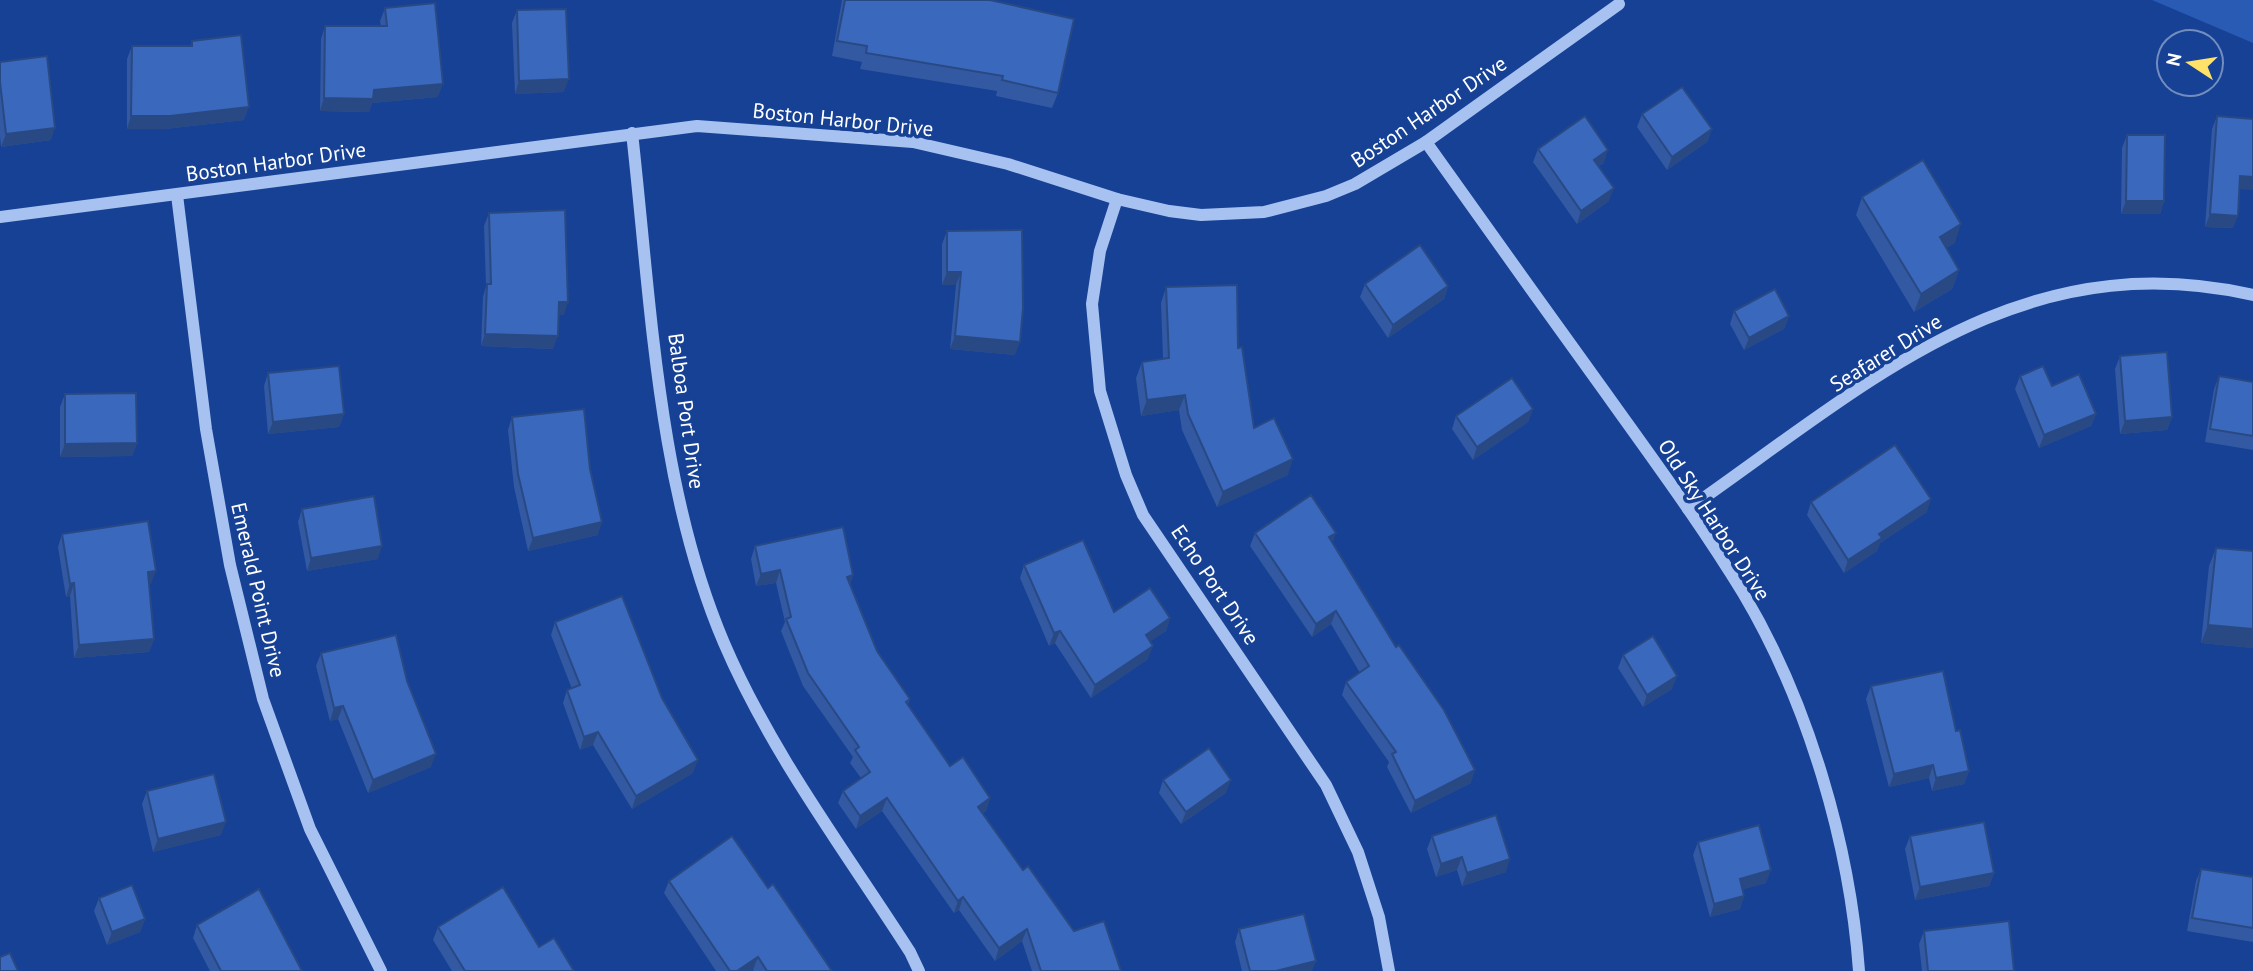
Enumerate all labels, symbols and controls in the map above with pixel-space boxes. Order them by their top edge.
north arrow [2155,28,2225,98]
street label: Boston Harbor Drive [1346,50,1512,174]
text: N [2160,51,2186,68]
street label: Boston Harbor Drive [751,97,935,142]
street label: Boston Harbor Drive [184,135,368,188]
street label: Seafarer Drive [1825,307,1947,398]
street label: Balboa Port Drive [662,331,711,491]
street label: Old Sky Harbor Drive [1652,434,1777,606]
street label: Emerald Point Drive [225,500,292,680]
street label: Echo Port Drive [1165,520,1265,650]

